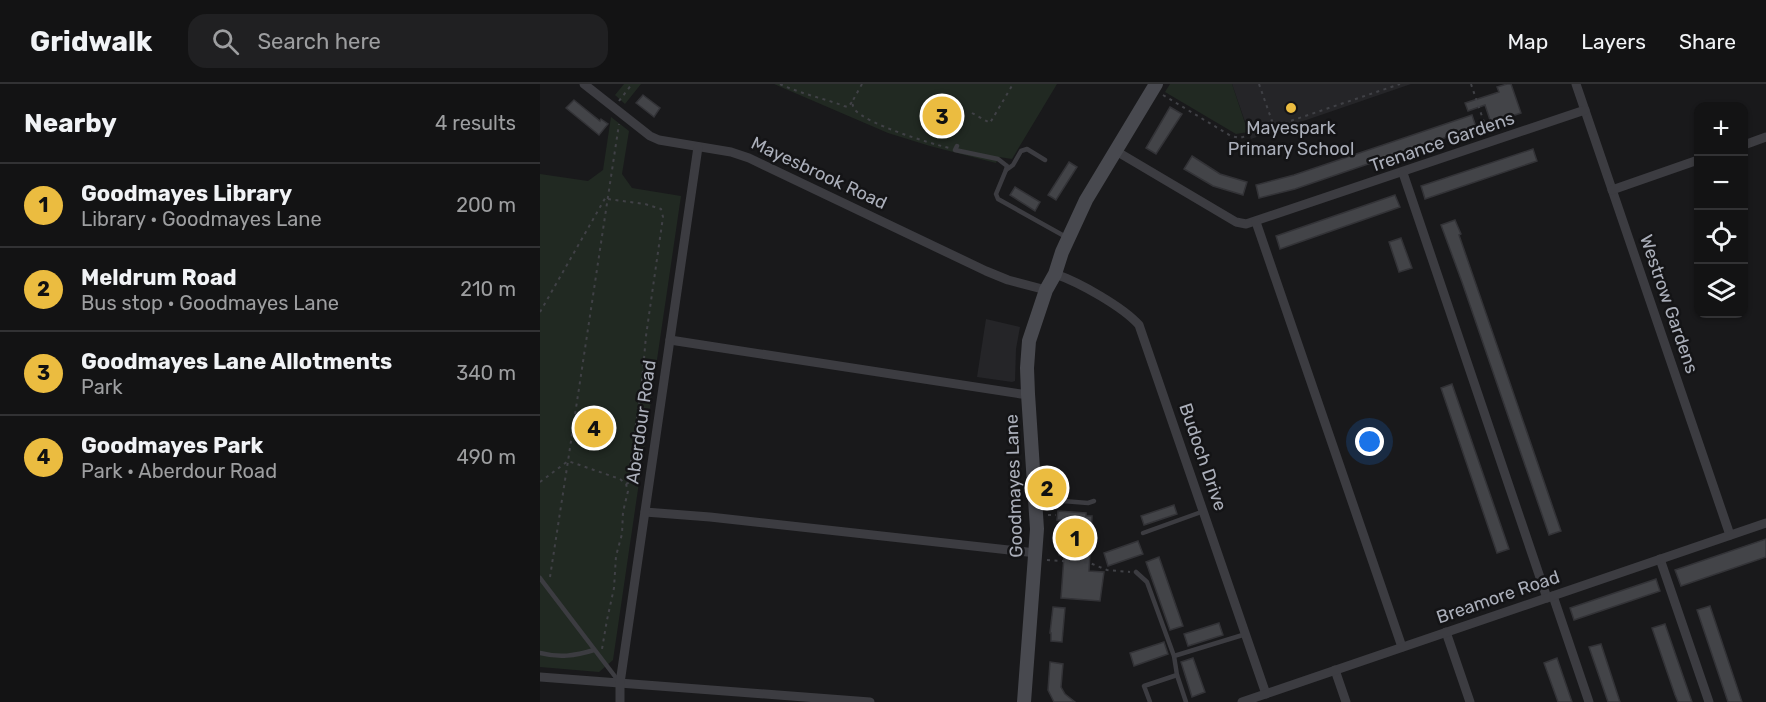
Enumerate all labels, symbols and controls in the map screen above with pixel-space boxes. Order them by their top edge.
search box [188,14,608,68]
text: Gridwalk [30,25,152,58]
icon: search [209,25,242,58]
text: Search here [257,28,381,55]
text: Map [1507,29,1548,54]
text: Layers [1581,29,1646,54]
text: Share [1679,29,1736,54]
pin: 3 [922,93,962,138]
marker: Mayespark Primary School [1284,101,1298,115]
map controls [1694,102,1748,318]
button: + [1694,102,1748,156]
street label: Trenance Gardens [1367,107,1517,177]
text: Nearby [24,108,117,139]
text: 4 results [435,111,516,135]
place label: Mayespark Primary School [1228,117,1354,160]
street label: Mayesbrook Road [748,132,890,214]
button: − [1694,156,1748,210]
text: Goodmayes Library [81,180,292,207]
text: 1 [39,193,48,217]
text: 200 m [456,193,516,217]
text: Library · Goodmayes Lane [81,207,322,231]
button: locate [1694,210,1748,264]
street label: Westrow Gardens [1635,232,1703,376]
text: Meldrum Road [81,264,237,291]
button: layers [1694,264,1748,318]
text: 2 [37,277,50,301]
text: 210 m [460,277,516,301]
text: Bus stop · Goodmayes Lane [81,291,339,315]
text: Goodmayes Lane Allotments [81,348,392,375]
street label: Aberdour Road [621,359,661,485]
text: 3 [37,361,50,385]
text: 340 m [456,361,516,385]
text: Park [81,375,123,399]
street label: Budoch Drive [1174,400,1232,514]
pin: 4 [574,406,614,450]
street label: Goodmayes Lane [1000,414,1028,558]
your location [1355,427,1384,456]
text: Goodmayes Park [81,432,263,459]
text: 4 [37,445,50,469]
text: 490 m [457,445,516,469]
text: Park · Aberdour Road [81,459,277,483]
pin: 2 [1028,466,1066,510]
pin: 1 [1056,516,1094,560]
street label: Breamore Road [1433,566,1563,628]

